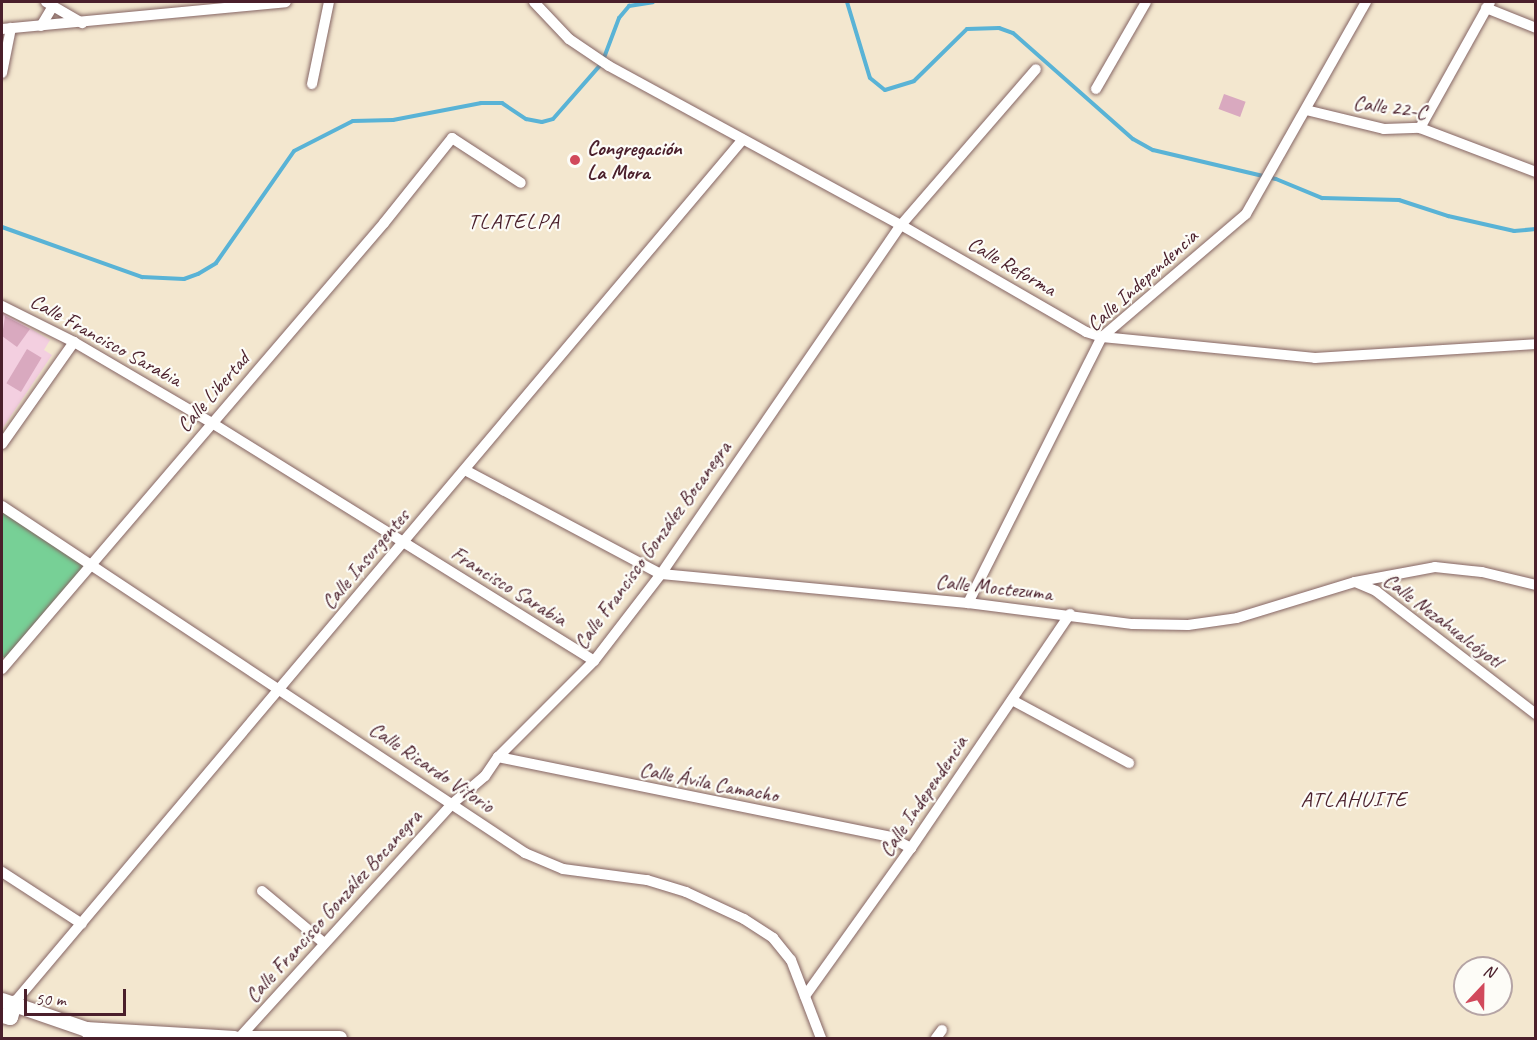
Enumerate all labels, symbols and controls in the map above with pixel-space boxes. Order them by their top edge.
street label: Calle 22-C [1352,89,1428,125]
place label: Congregación La Mora [587,135,682,185]
marker: Congregación La Mora [568,153,582,167]
district label: TLATELPA [467,209,561,235]
street label: Calle Independencia [1082,224,1202,336]
street label: Calle Reforma [964,231,1060,301]
street label: Calle Francisco Sarabia [26,288,186,392]
street label: Calle Libertad [171,347,255,437]
street label: Calle Francisco González Bocanegra [568,436,736,654]
street label: Calle Insurgentes [316,504,414,614]
street label: Francisco Sarabia [447,540,571,632]
street label: Calle Nezahualcóyotl [1378,567,1508,673]
street label: Calle Moctezuma [934,568,1054,606]
street label: Calle Ricardo Vitorio [365,716,499,818]
street label: Calle Independencia [874,731,972,861]
street label: Calle Ávila Camacho [638,756,780,808]
district label: ATLAHUITE [1300,787,1408,813]
street label: Calle Francisco González Bocanegra [239,804,427,1008]
north arrow [1453,956,1513,1016]
text: N [1481,960,1497,982]
scale bar [27,977,129,1015]
text: 50 m [35,988,66,1010]

